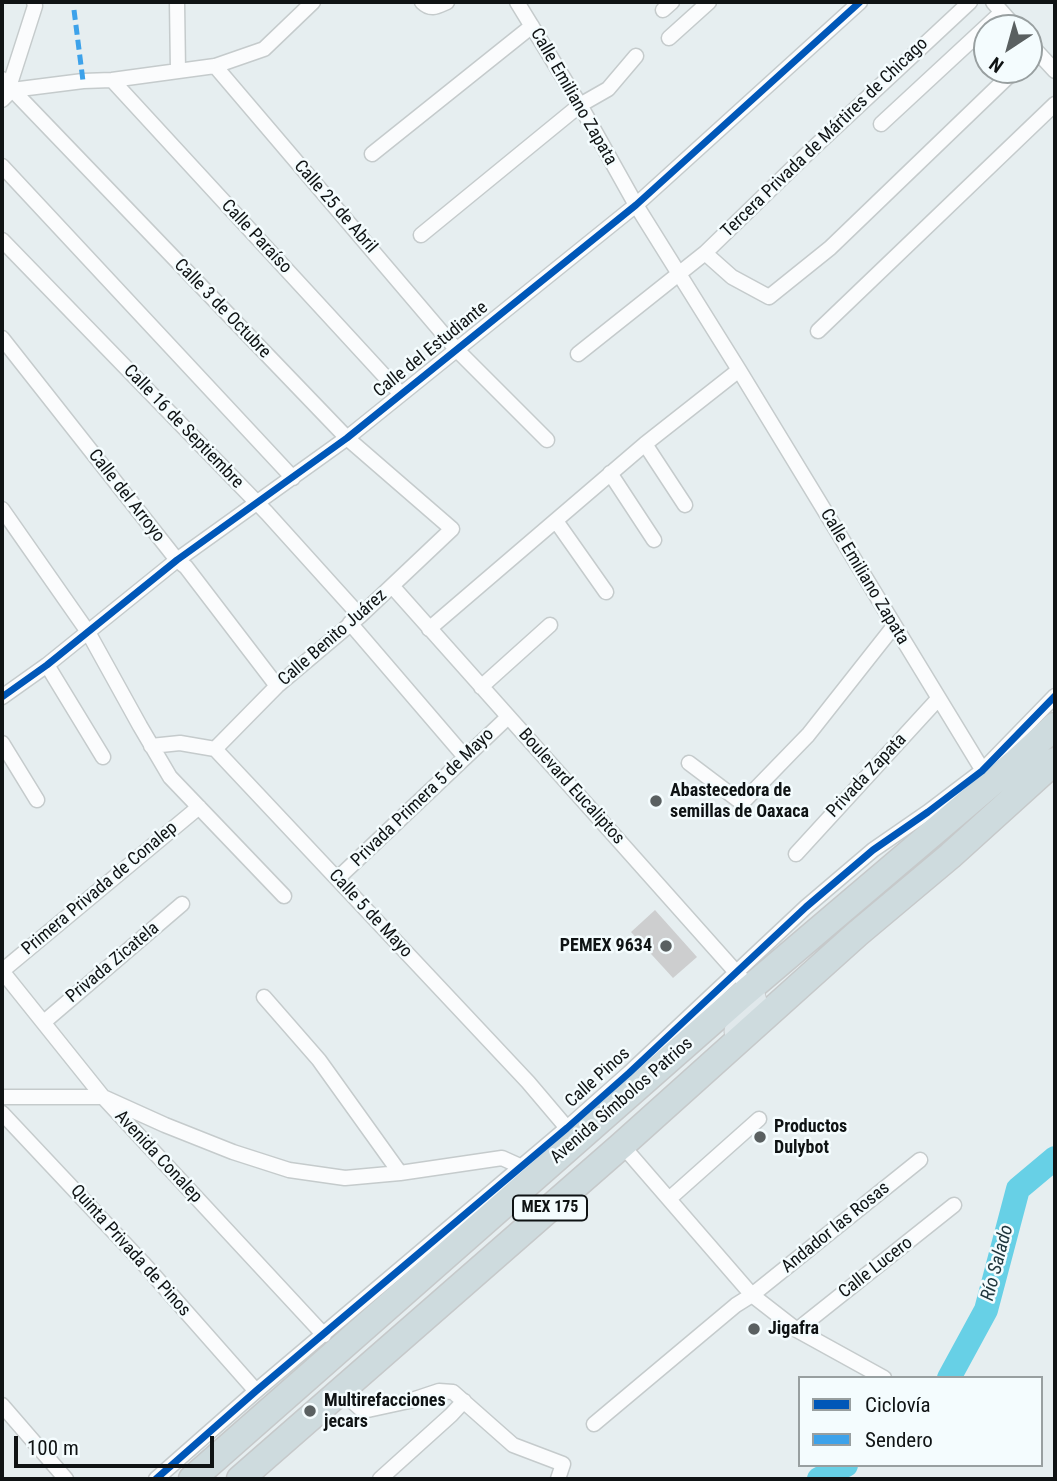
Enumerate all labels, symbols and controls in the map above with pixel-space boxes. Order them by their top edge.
north arrow [973,14,1043,84]
street label: Calle Emiliano Zapata [525,25,621,169]
street label: Tercera Privada de Mártires de Chicago [717,33,933,243]
text: N [985,52,1008,78]
street label: Calle 25 de Abril [289,156,381,258]
street label: Calle Paraíso [216,195,296,279]
street label: Calle 3 de Octubre [169,255,275,363]
street label: Calle del Estudiante [370,297,492,403]
street label: Calle 16 de Septiembre [118,361,248,493]
street label: Calle del Arroyo [83,445,169,547]
street label: Calle Emiliano Zapata [815,505,913,649]
street label: Calle Benito Juárez [274,585,392,691]
street label: Privada Primera 5 de Mayo [347,724,499,872]
street label: Boulevard Eucaliptos [513,725,629,849]
street label: Privada Zapata [823,730,911,822]
place label: Abastecedora de semillas de Oaxaca [670,780,809,822]
marker: Abastecedora de semillas de Oaxaca [648,793,664,809]
street label: Primera Privada de Conalep [18,818,182,960]
street label: Calle 5 de Mayo [324,865,416,963]
street label: Privada Zicatela [62,918,164,1008]
place label: PEMEX 9634 [560,935,652,957]
marker: PEMEX 9634 [658,938,674,954]
street label: Avenida Símbolos Patrios [546,1033,698,1169]
street label: Calle Pinos [561,1043,635,1113]
street label: Avenida Conalep [110,1106,206,1208]
place label: Productos Dulybot [774,1116,847,1158]
marker: Productos Dulybot [752,1129,768,1145]
street label: Andador las Rosas [778,1178,894,1278]
street label: Quinta Privada de Pinos [65,1181,195,1321]
road number: MEX 175 [513,1196,587,1220]
water label: Río Salado [977,1223,1019,1303]
street label: Calle Lucero [835,1233,917,1303]
place label: Jigafra [768,1318,819,1340]
marker: Jigafra [746,1321,762,1337]
legend [798,1376,1043,1467]
place label: Multirefacciones jecars [324,1390,446,1432]
text: Ciclovía [865,1393,931,1417]
marker: Multirefacciones jecars [302,1403,318,1419]
scale bar [18,1422,217,1466]
text: Sendero [865,1428,933,1452]
text: 100 m [27,1436,79,1460]

